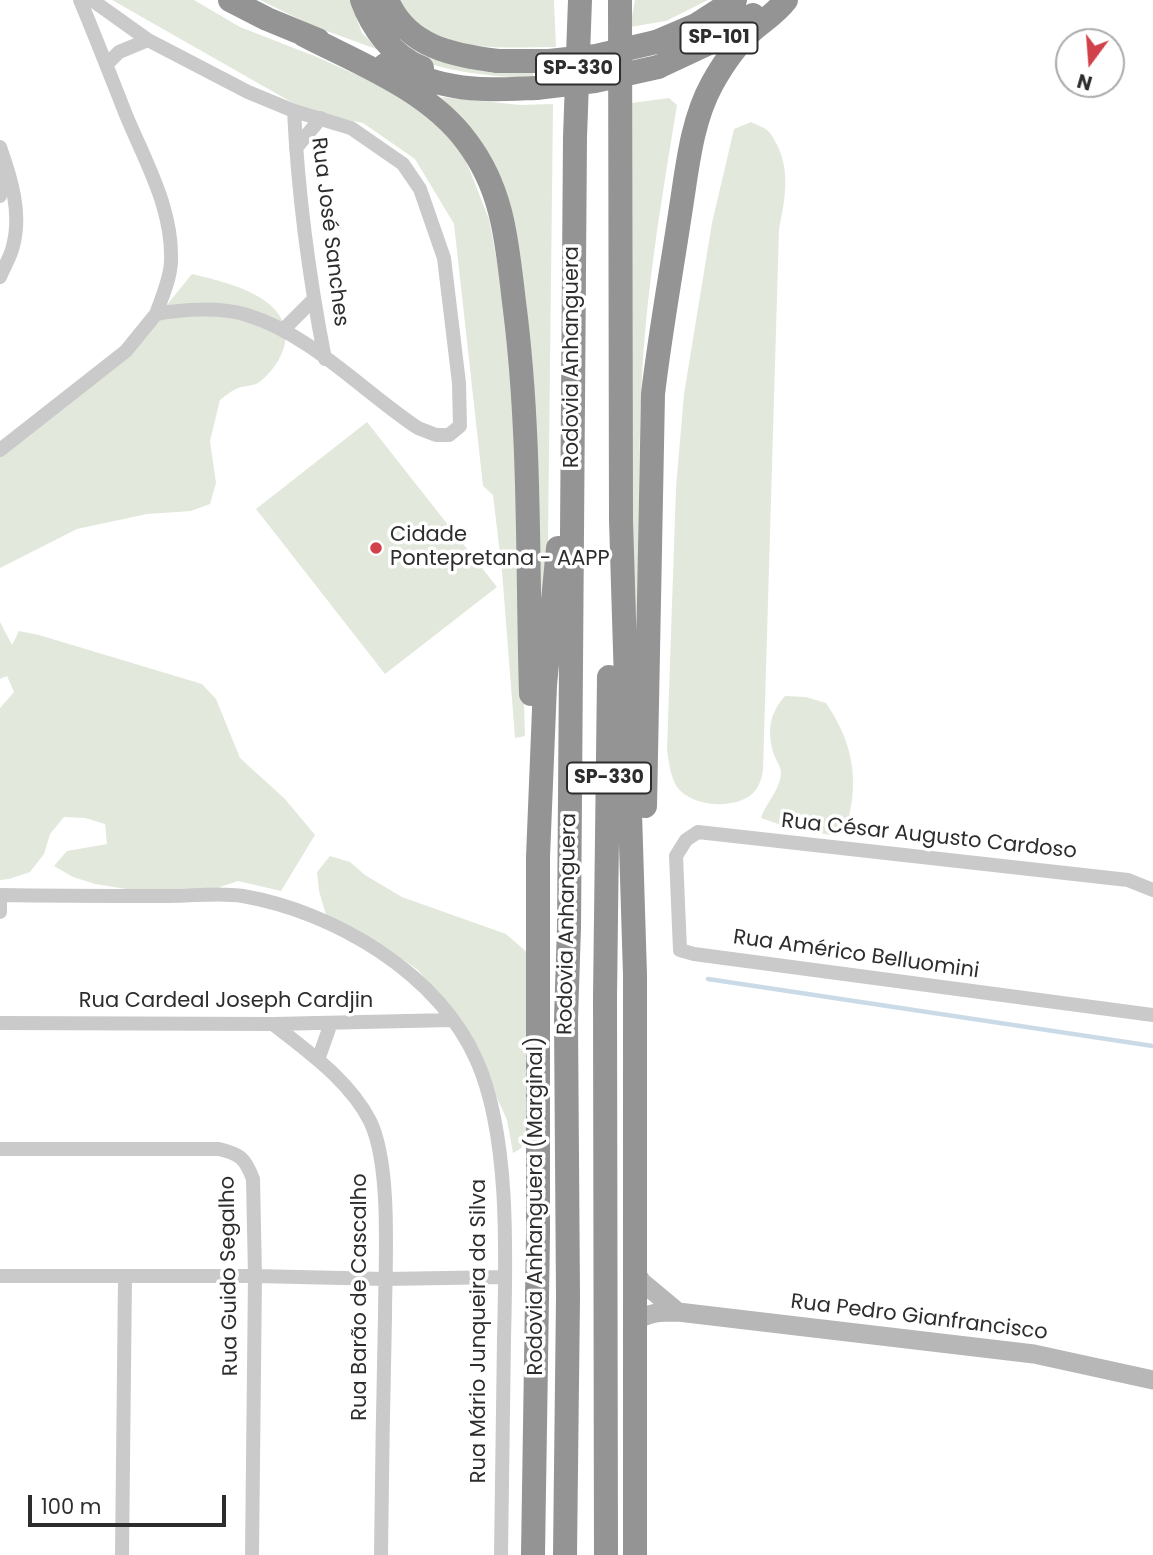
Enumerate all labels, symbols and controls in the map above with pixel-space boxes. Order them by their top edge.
road number: SP-101 [680,22,758,54]
north arrow [1055,28,1125,98]
road number: SP-330 [536,54,620,85]
text: N [1074,67,1095,97]
street label: Rua José Sanches [305,136,353,328]
street label: Rodovia Anhanguera [560,246,586,468]
place label: Cidade Pontepretana - AAPP [390,523,610,573]
marker: Cidade Pontepretana - AAPP [368,540,384,556]
road number: SP-330 [567,762,651,793]
street label: Rua César Augusto Cardoso [780,809,1078,865]
street label: Rodovia Anhanguera [553,813,583,1035]
street label: Rua Américo Belluomini [731,925,981,985]
street label: Rua Cardeal Joseph Cardjin [79,989,373,1015]
street label: Rodovia Anhanguera (Marginal) [524,1037,550,1375]
street label: Rua Barão de Cascalho [348,1173,374,1421]
street label: Rua Guido Segalho [216,1176,244,1376]
street label: Rua Mário Junqueira da Silva [467,1179,493,1483]
street label: Rua Pedro Gianfrancisco [789,1290,1049,1346]
scale bar [32,1482,229,1526]
text: 100 m [41,1492,101,1521]

